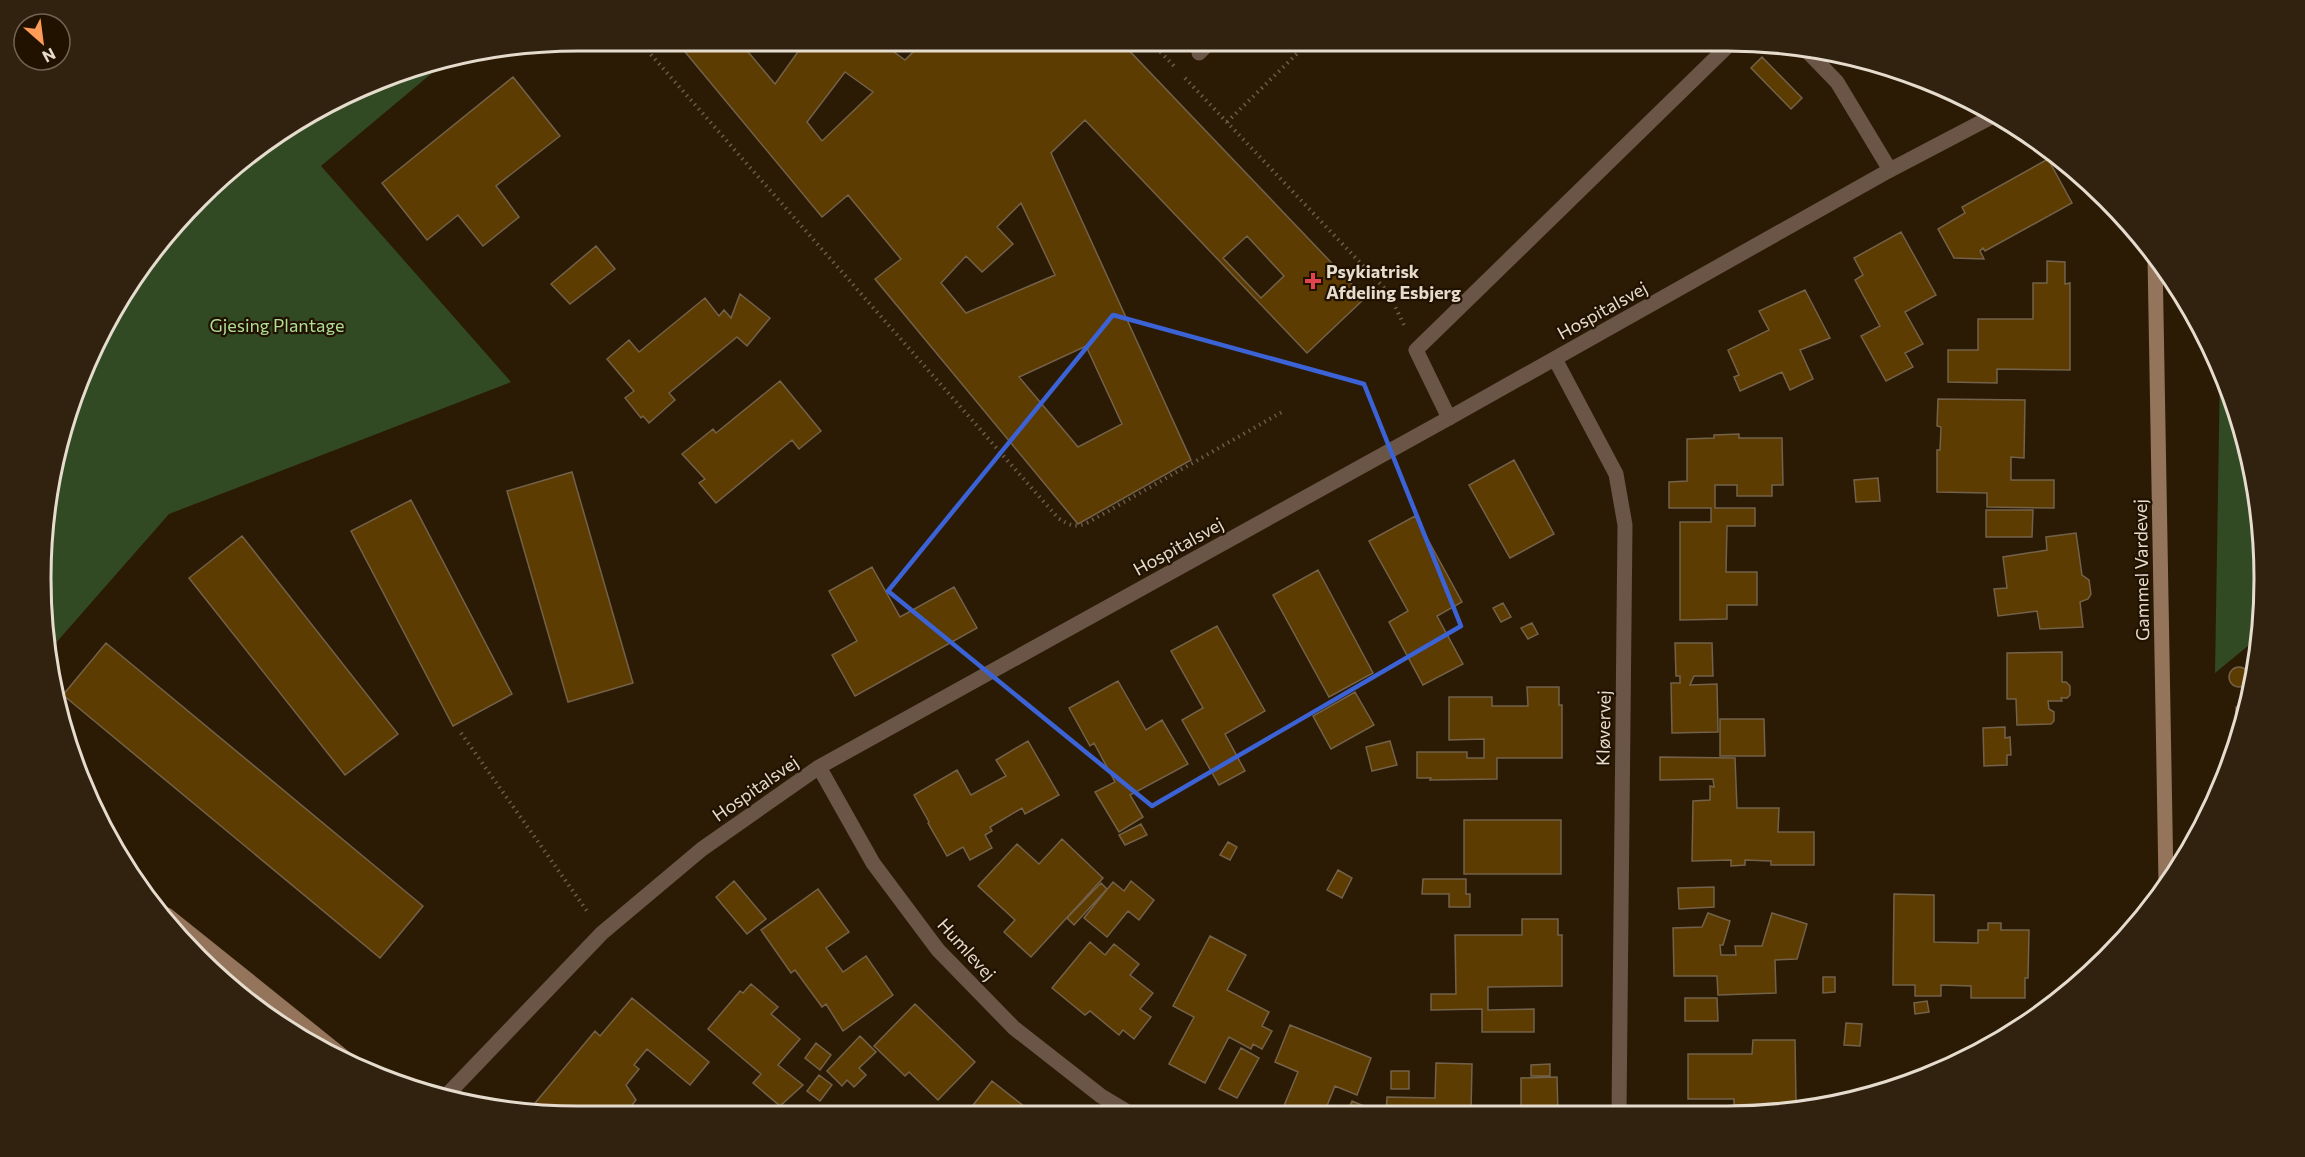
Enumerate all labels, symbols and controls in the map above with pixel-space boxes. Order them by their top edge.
north arrow [12,12,72,72]
text: N [40,44,59,67]
place label: Psykiatrisk Afdeling Esbjerg [1326,260,1461,303]
marker: Psykiatrisk Afdeling Esbjerg [1304,272,1322,290]
street label: Hospitalsvej [1553,276,1651,344]
park label: Gjesing Plantage [209,314,345,336]
street label: Gammel Vardevej [2129,499,2153,641]
street label: Hospitalsvej [1129,512,1227,580]
street label: Kløvervej [1591,690,1615,766]
street label: Hospitalsvej [708,750,802,826]
street label: Humlevej [933,913,1001,985]

